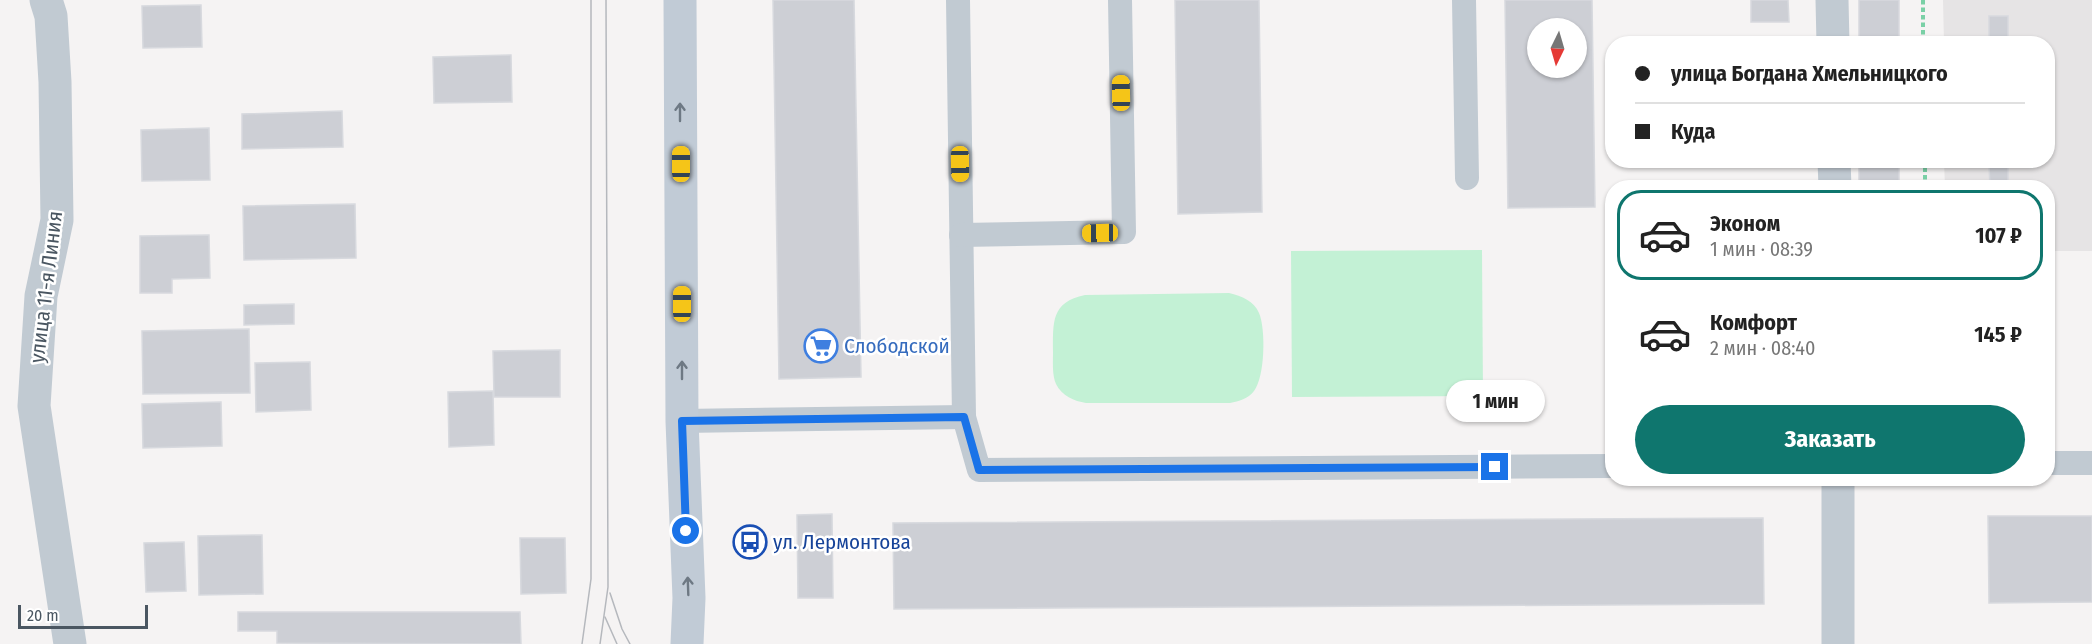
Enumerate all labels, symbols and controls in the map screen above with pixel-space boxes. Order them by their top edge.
north arrow [1527,18,1587,78]
map controls [1527,18,1587,78]
text: улица Богдана Хмельницкого [1671,60,1948,87]
car [1112,75,1130,111]
one-way arrow [675,102,686,122]
text: Куда [1671,118,1715,145]
car [672,146,690,182]
car [951,146,969,182]
icon: car [1638,208,1692,262]
street label: улица 11-я Линия [24,210,68,364]
text: Эконом [1710,210,1780,237]
text: 107 ₽ [1975,222,2022,249]
car [1082,224,1118,242]
text: 1 мин · 08:39 [1710,237,1813,261]
car [673,286,691,322]
icon: car [1638,307,1692,361]
text: Комфорт [1710,309,1797,336]
text: 145 ₽ [1974,321,2022,348]
supermarket icon: Слободской [803,328,839,364]
place label: Слободской [844,333,950,359]
text: 2 мин · 08:40 [1710,336,1815,360]
one-way arrow [676,360,688,380]
callout: 1 мин [1446,380,1544,422]
text: 1 мин [1472,389,1519,413]
button: Заказать [1635,405,2025,474]
route end [1481,453,1508,480]
route start [672,517,699,544]
bus stop icon: ул. Лермонтова [732,524,768,560]
place label: ул. Лермонтова [773,529,911,555]
one-way arrow [682,576,694,596]
scale bar [18,602,148,630]
text: 20 m [27,606,58,625]

